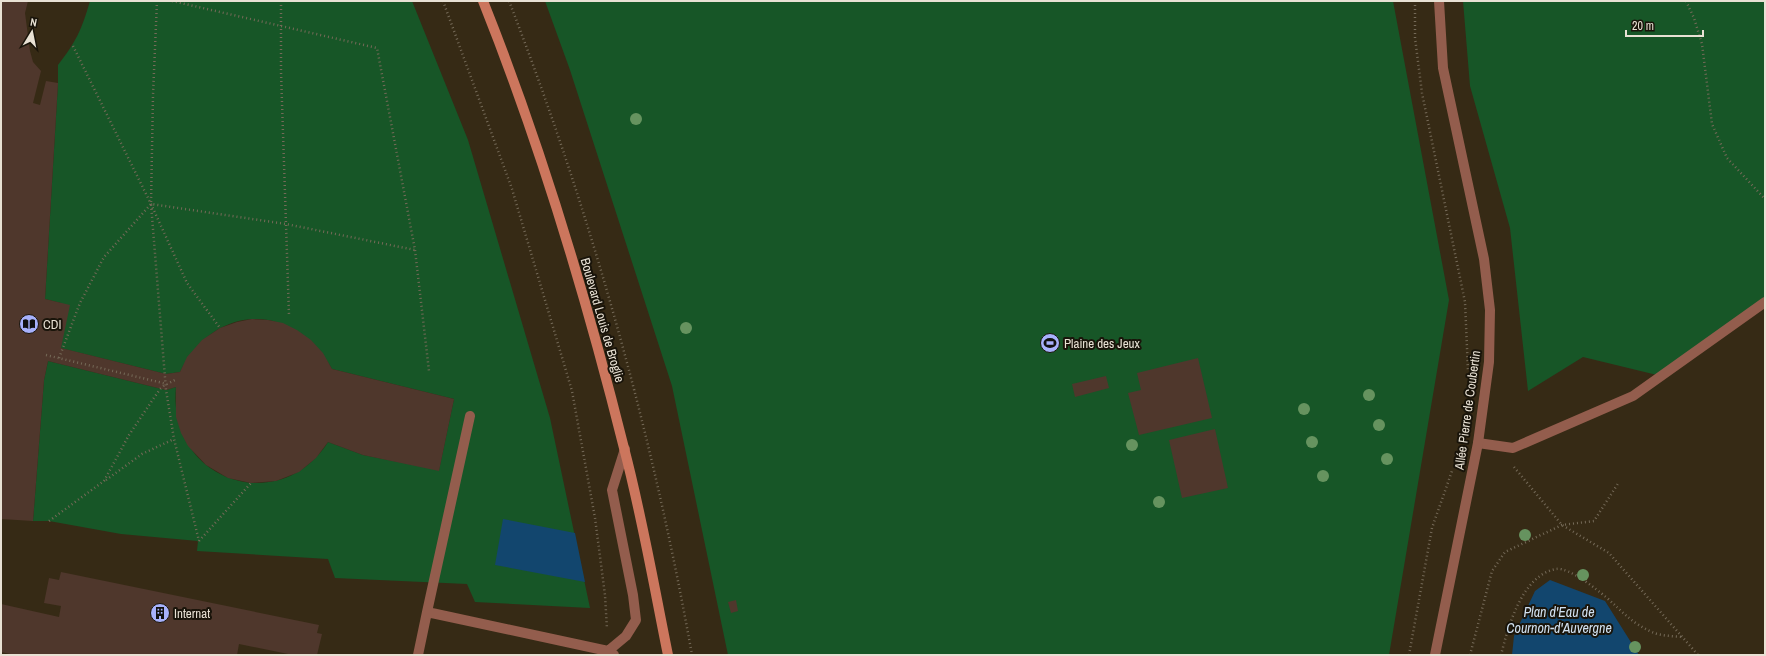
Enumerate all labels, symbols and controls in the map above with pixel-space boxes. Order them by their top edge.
north arrow [12,12,52,52]
scale bar [1626,12,1703,38]
text: N [29,15,38,30]
text: 20 m [1632,18,1654,34]
street label: Boulevard Louis de Broglie [577,256,628,384]
library icon: CDI [18,313,40,335]
place label: CDI [43,316,61,333]
sports icon: Plaine des Jeux [1039,332,1061,354]
place label: Plaine des Jeux [1064,335,1141,352]
street label: Allée Pierre de Coubertin [1451,349,1484,472]
building icon: Internat [149,602,171,624]
water label: Plan d'Eau de Cournon-d'Auvergne [1506,603,1612,637]
place label: Internat [174,605,210,622]

